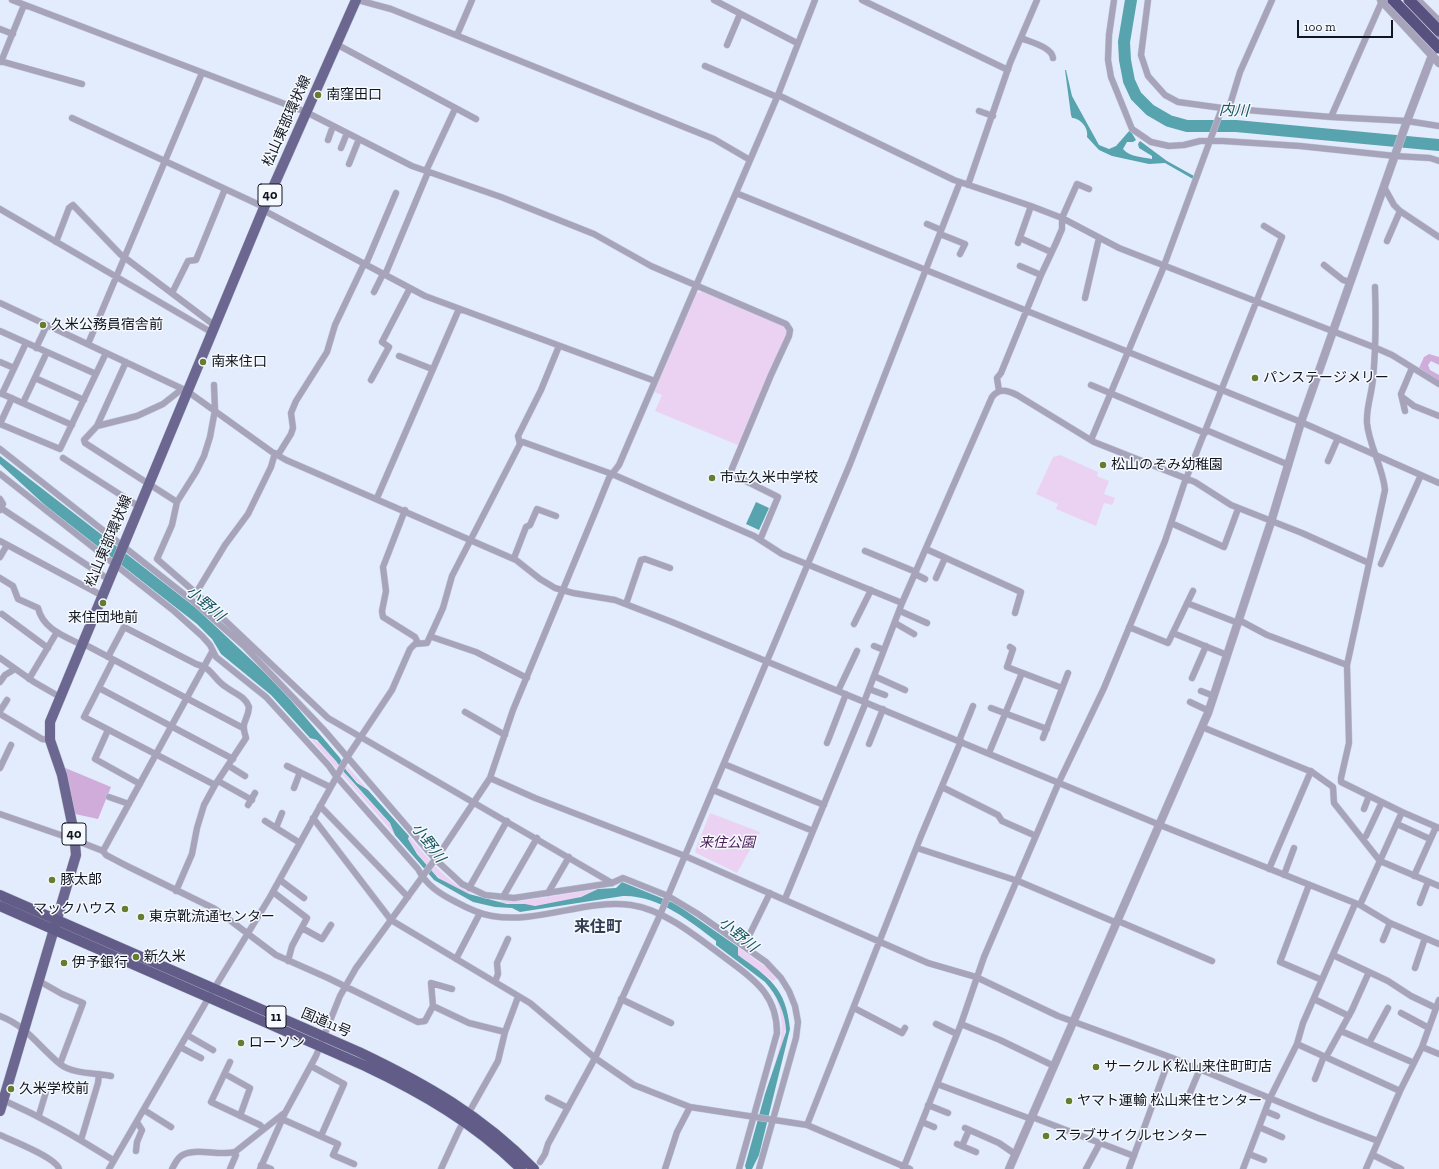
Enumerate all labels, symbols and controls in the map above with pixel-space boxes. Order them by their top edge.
scale bar [1299,12,1395,38]
text: 100 m [1304,20,1336,34]
street label: 松山東部環状線 [259,73,315,169]
place label: 南窪田口 [326,87,382,103]
marker: 南窪田口 [313,90,323,100]
water label: 内川 [1219,101,1249,121]
road number: 40 [258,184,282,206]
place label: 久米公務員宿舎前 [51,317,163,333]
marker: 久米公務員宿舎前 [38,320,48,330]
place label: 南来住口 [211,354,267,370]
marker: 南来住口 [198,357,208,367]
place label: パンステージメリー [1263,370,1389,386]
marker: パンステージメリー [1250,373,1260,383]
place label: 松山のぞみ幼稚園 [1111,457,1223,473]
marker: 松山のぞみ幼稚園 [1098,460,1108,470]
place label: 市立久米中学校 [720,470,818,486]
marker: 市立久米中学校 [707,473,717,483]
street label: 松山東部環状線 [82,493,136,589]
water label: 小野川 [182,583,228,625]
marker: 来住団地前 [98,598,108,608]
place label: 来住団地前 [68,610,138,626]
water label: 小野川 [407,820,449,866]
road number: 40 [62,823,86,845]
park label: 来住公園 [699,835,755,851]
place label: 豚太郎 [60,872,102,888]
marker: 豚太郎 [47,875,57,885]
place label: マックハウス [33,901,117,917]
marker: マックハウス [120,904,130,914]
place label: 東京靴流通センター [149,909,275,925]
marker: 東京靴流通センター [136,912,146,922]
water label: 小野川 [715,914,761,956]
district label: 来住町 [574,917,622,937]
place label: 新久米 [144,949,186,965]
marker: 新久米 [131,952,141,962]
place label: 伊予銀行 [72,955,128,971]
marker: 伊予銀行 [59,958,69,968]
street label: 国道11号 [298,1005,354,1041]
road number: 11 [266,1006,286,1028]
place label: ローソン [249,1035,305,1051]
marker: ローソン [236,1038,246,1048]
place label: サークルＫ松山来住町町店 [1104,1059,1272,1075]
marker: サークルＫ松山来住町町店 [1091,1062,1101,1072]
place label: 久米学校前 [19,1081,89,1097]
marker: 久米学校前 [6,1084,16,1094]
place label: ヤマト運輸 松山来住センター [1077,1093,1262,1109]
marker: ヤマト運輸 松山来住センター [1064,1096,1074,1106]
place label: スラブサイクルセンター [1054,1128,1208,1144]
marker: スラブサイクルセンター [1041,1131,1051,1141]

